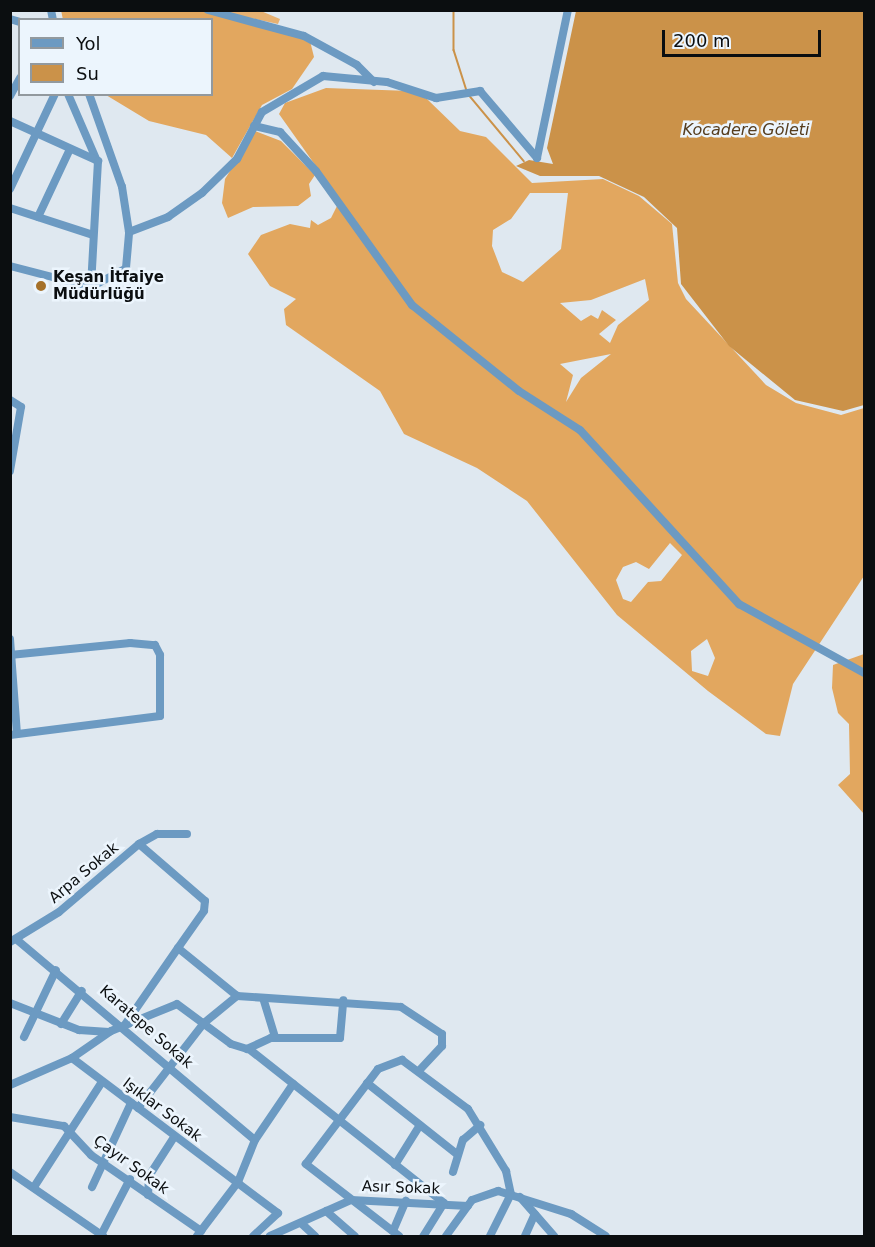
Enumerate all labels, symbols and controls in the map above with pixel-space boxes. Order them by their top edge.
legend [18,18,213,96]
scale bar [665,18,824,56]
text: 200 m [673,30,731,51]
text: Yol [76,33,101,54]
text: Su [76,63,99,84]
water label: Kocadere Göleti [682,120,810,140]
place label: Keşan İtfaiye Müdürlüğü [53,268,164,303]
marker: Keşan İtfaiye Müdürlüğü [34,279,48,293]
street label: Arpa Sokak [46,839,122,907]
street label: Karatepe Sokak [96,982,196,1072]
street label: Işıklar Sokak [119,1074,205,1146]
street label: Çayır Sokak [90,1132,172,1198]
street label: Asır Sokak [362,1178,440,1198]

